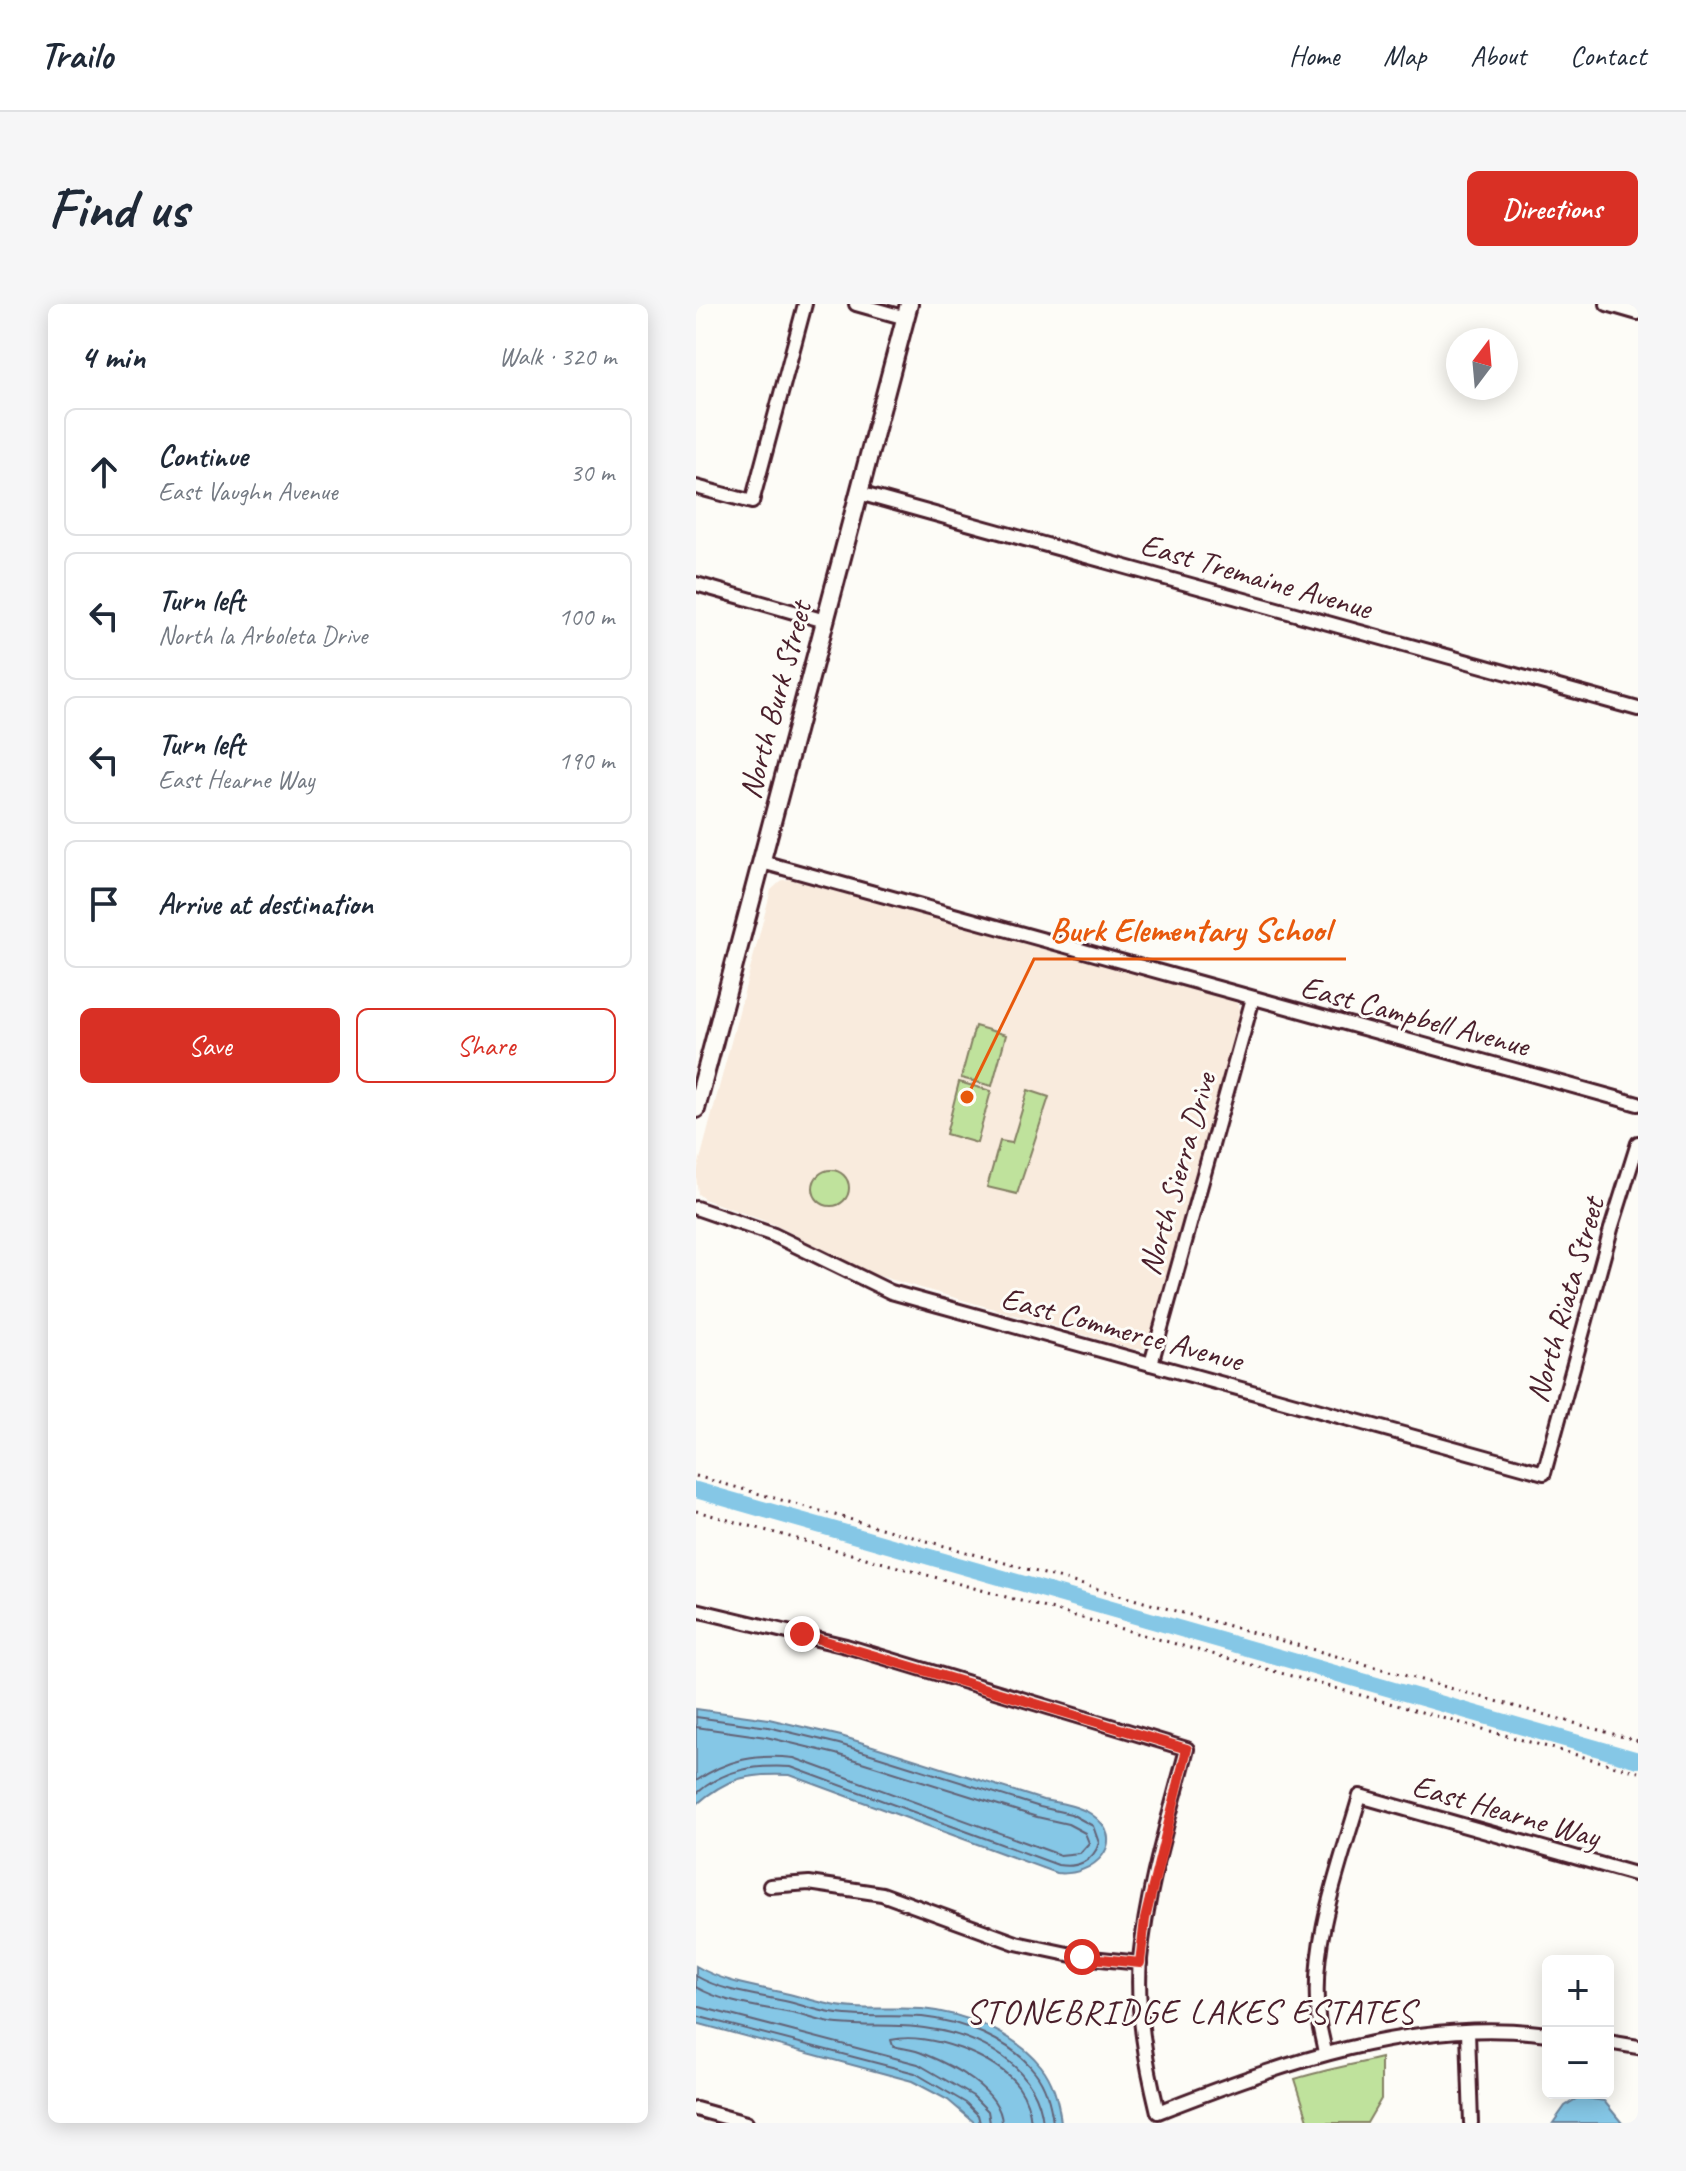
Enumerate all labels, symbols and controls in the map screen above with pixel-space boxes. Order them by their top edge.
text: Trailo [40,32,113,79]
text: Home [1289,38,1339,73]
text: Map [1383,38,1426,73]
text: About [1470,38,1526,73]
text: Contact [1570,38,1646,73]
button: Directions [1467,171,1638,246]
text: Find us [48,173,188,244]
north arrow [1446,328,1518,400]
text: 4 min [80,335,145,378]
text: Walk · 320 m [499,340,616,373]
text: Continue [158,437,248,475]
icon: ahead [82,450,126,494]
text: 30 m [570,456,614,489]
text: East Vaughn Avenue [158,475,338,508]
street label: East Tremaine Avenue [1136,523,1379,629]
text: Turn left [158,581,245,619]
icon: left [82,594,126,638]
street label: North Burk Street [729,594,822,803]
text: 100 m [558,600,614,633]
text: North la Arboleta Drive [158,619,367,652]
text: Turn left [158,725,245,763]
icon: left [82,738,126,782]
text: 190 m [558,744,614,777]
text: East Hearne Way [158,763,314,796]
icon: arrive [82,882,126,926]
text: Arrive at destination [158,885,373,923]
callout: Burk Elementary School [1034,901,1346,959]
text: Burk Elementary School [1050,908,1336,951]
street label: East Campbell Avenue [1296,966,1536,1067]
button: Save [80,1008,340,1083]
button: Share [356,1008,616,1083]
street label: North Sierra Drive [1129,1066,1226,1280]
street label: North Riata Street [1516,1190,1615,1407]
street label: East Commerce Avenue [997,1277,1250,1382]
route end [784,1616,820,1652]
street label: East Hearne Way [1408,1765,1606,1858]
route start [1064,1939,1100,1975]
map controls [1542,1955,1614,2099]
button: + [1542,1955,1614,2027]
district label: STONEBRIDGE LAKES ESTATES [966,1990,1421,2033]
button: − [1542,2027,1614,2099]

